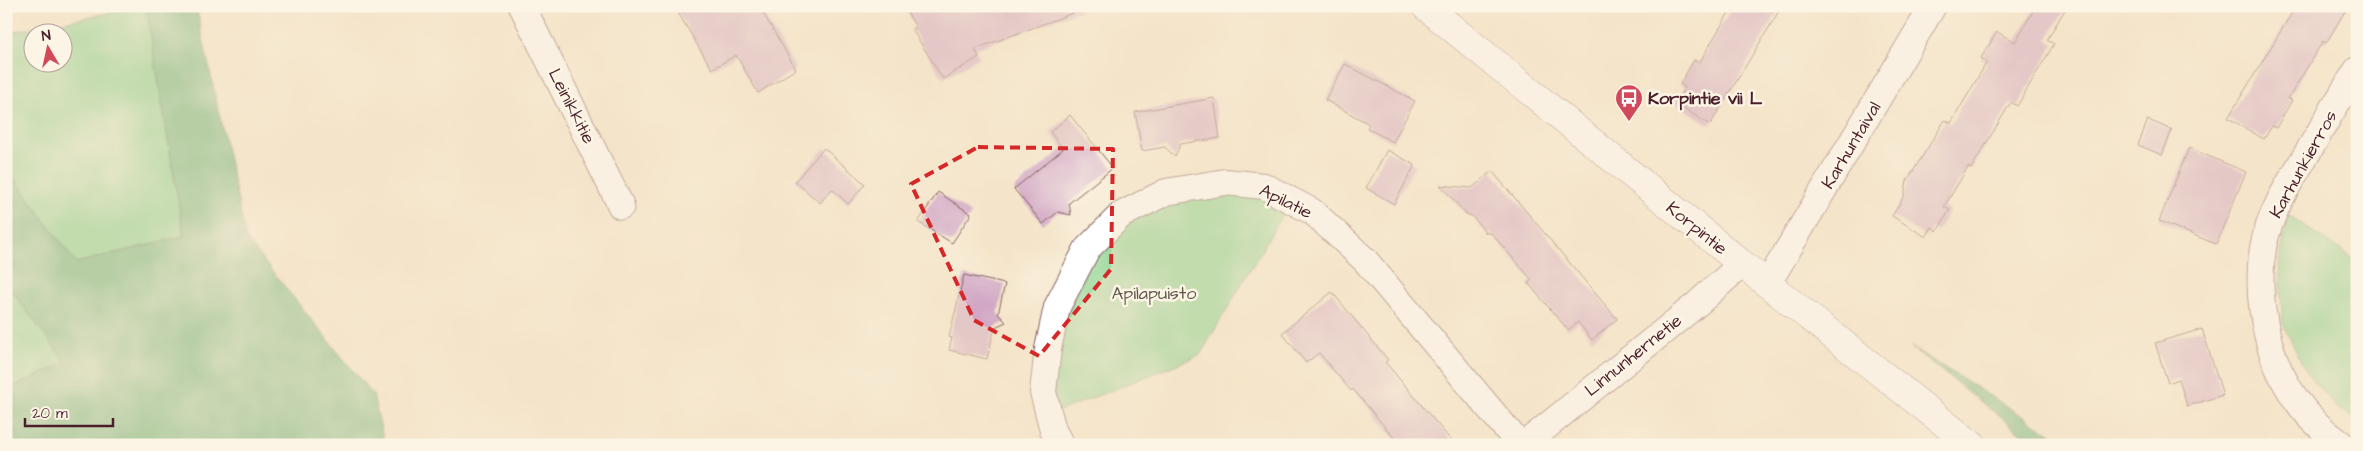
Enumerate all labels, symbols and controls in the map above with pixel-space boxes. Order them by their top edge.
north arrow [22,22,72,72]
text: N [40,26,52,47]
street label: Leinikkitie [542,64,601,148]
bus stop icon: Korpintie vii L [1614,83,1644,122]
place label: Korpintie vii L [1648,86,1763,111]
street label: Karhuntaival [1816,97,1887,193]
street label: Karhunkierros [2264,106,2343,223]
street label: Apilatie [1255,178,1317,225]
street label: Korpintie [1661,196,1733,261]
park label: Apilapuisto [1112,281,1196,306]
street label: Linnunhernetie [1579,308,1687,402]
scale bar [25,396,112,428]
text: 20 m [32,403,68,424]

